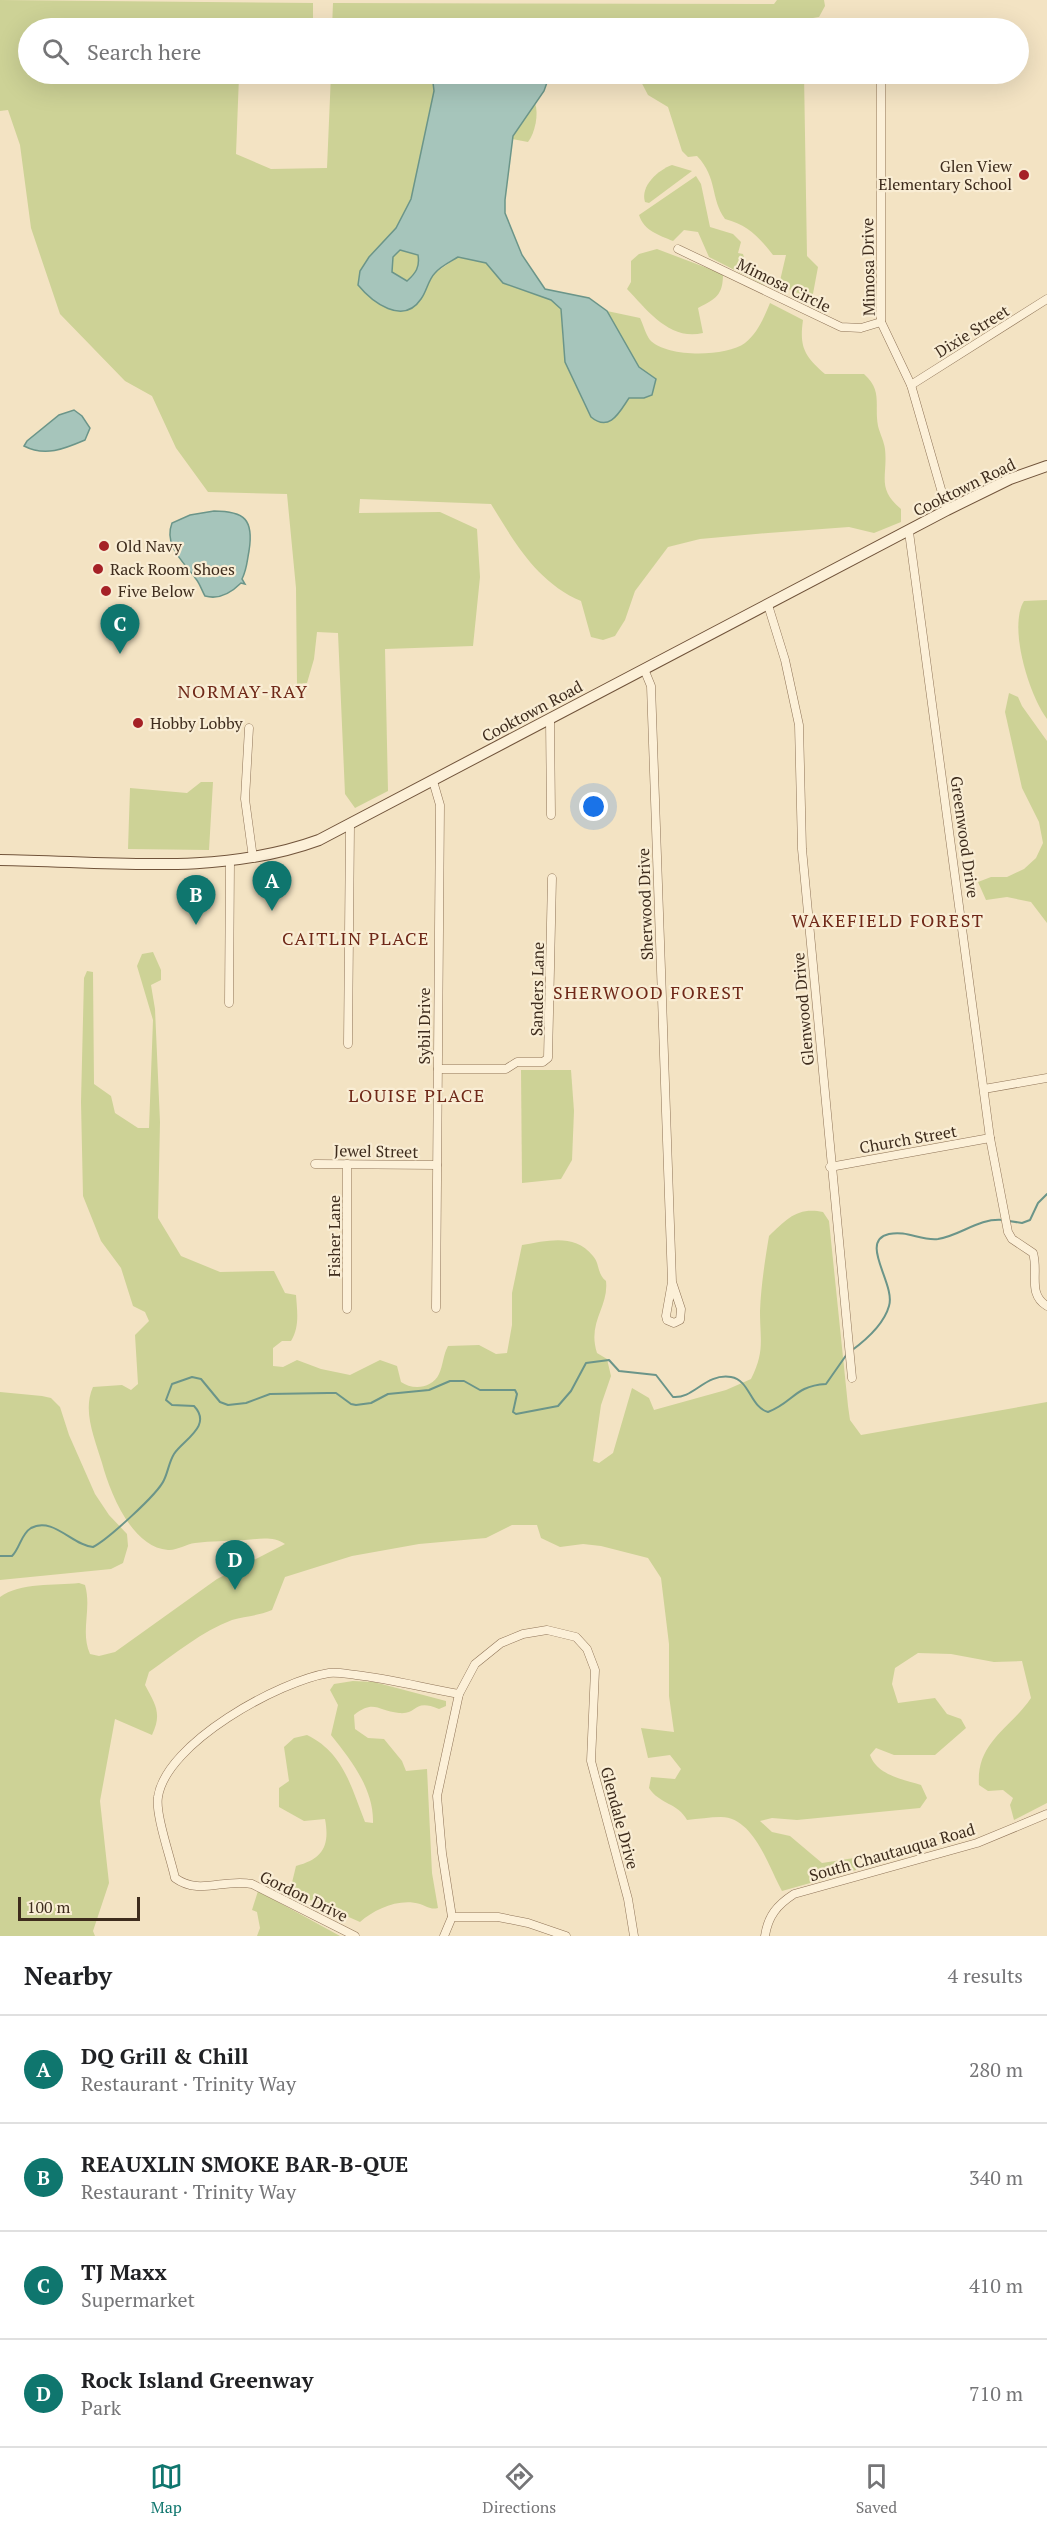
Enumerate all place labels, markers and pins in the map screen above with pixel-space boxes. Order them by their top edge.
place label: Glen View Elementary School [878,155,1012,195]
marker: Glen View Elementary School [1017,168,1031,182]
place label: Old Navy [116,535,183,557]
marker: Old Navy [97,539,111,553]
place label: Rack Room Shoes [110,558,235,580]
marker: Rack Room Shoes [91,562,105,576]
place label: Five Below [118,580,195,602]
marker: Five Below [99,584,113,598]
pin: C [100,604,140,654]
place label: Hobby Lobby [150,712,243,734]
marker: Hobby Lobby [131,716,145,730]
pin: A [252,862,292,911]
pin: B [176,876,216,925]
pin: D [216,1540,254,1590]

